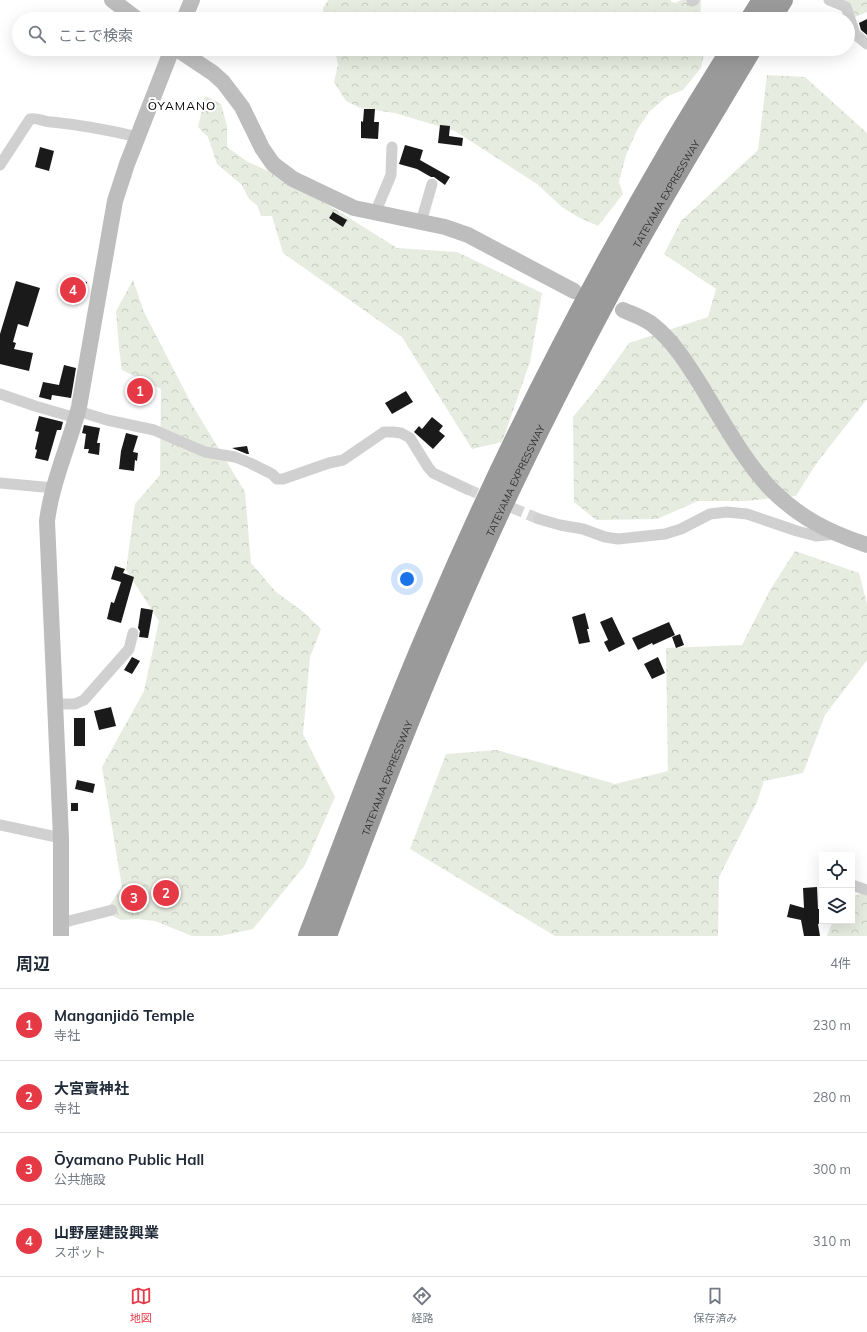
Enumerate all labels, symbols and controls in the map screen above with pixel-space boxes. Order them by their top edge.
search box [12,12,855,56]
icon: search [26,23,48,45]
text: ここで検索 [58,26,133,45]
district label: ŌYAMANO [148,98,216,113]
street label: TATEYAMA EXPRESSWAY [630,137,703,250]
pin: 4 [60,275,86,305]
pin: 1 [127,376,153,406]
street label: TATEYAMA EXPRESSWAY [483,422,548,539]
your location [397,569,417,589]
street label: TATEYAMA EXPRESSWAY [359,718,416,838]
map controls [819,852,855,924]
button: locate [819,852,855,888]
pin: 2 [153,878,179,908]
pin: 3 [121,883,147,913]
button: layers [819,888,855,924]
text: 周辺 [16,953,50,974]
text: 4件 [830,955,851,971]
text: Manganjidō Temple [54,1006,194,1025]
text: 1 [25,1017,33,1033]
text: 230 m [813,1017,851,1033]
text: 寺社 [54,1027,80,1043]
text: 大宮賣神社 [54,1079,129,1098]
text: 2 [25,1089,33,1105]
text: 280 m [813,1089,851,1105]
text: 寺社 [54,1100,80,1116]
text: Ōyamano Public Hall [54,1150,204,1169]
text: 3 [25,1161,33,1177]
text: 300 m [813,1161,851,1177]
text: 公共施設 [54,1171,106,1187]
text: 山野屋建設興業 [54,1223,159,1242]
text: 4 [25,1233,33,1249]
text: 310 m [813,1233,851,1249]
text: スポット [54,1244,106,1260]
tab: 地図 [130,1285,152,1325]
tab: 経路 [411,1285,433,1325]
tab: 保存済み [693,1285,737,1325]

